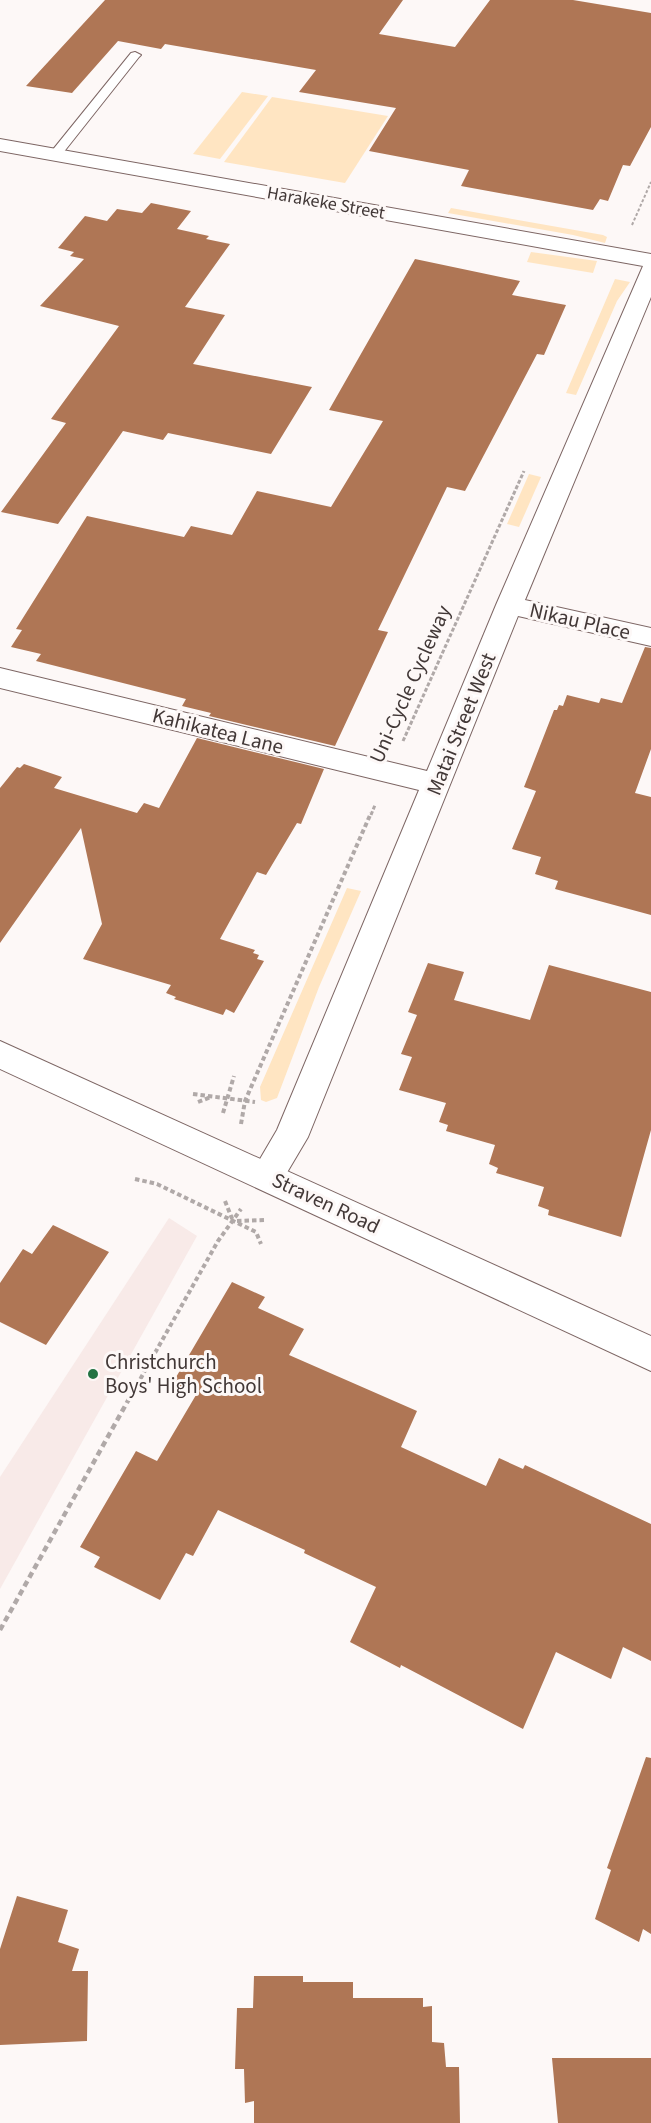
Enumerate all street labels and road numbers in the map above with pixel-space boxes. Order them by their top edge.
street label: Harakeke Street [265,180,387,226]
street label: Nikau Place [527,595,633,647]
street label: Uni-Cycle Cycleway [362,600,458,768]
street label: Matai Street West [419,648,503,800]
street label: Kahikatea Lane [149,700,287,762]
street label: Straven Road [267,1165,385,1241]

